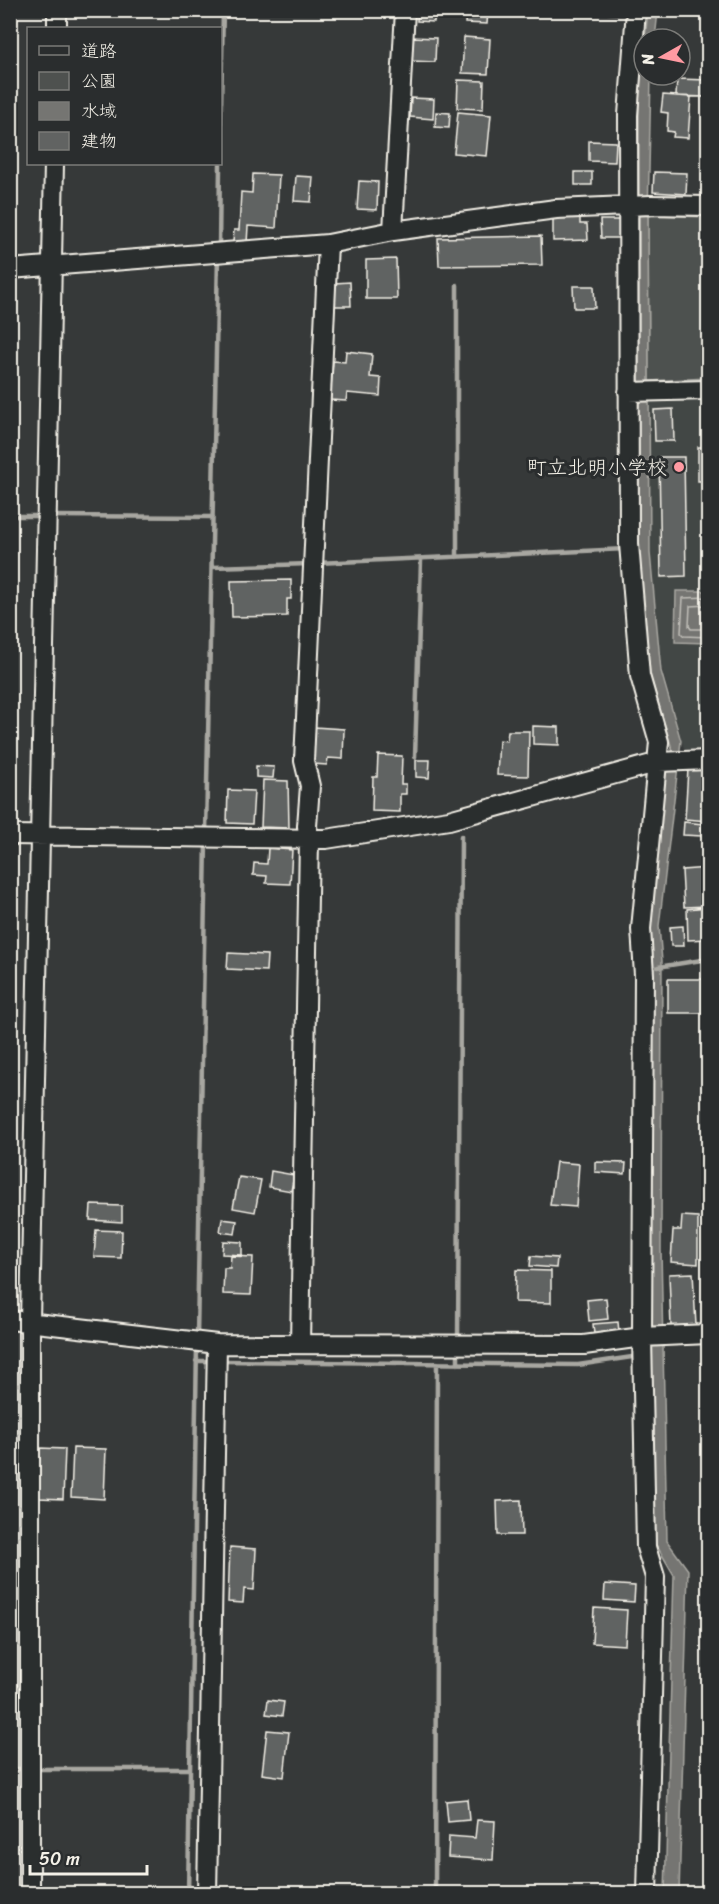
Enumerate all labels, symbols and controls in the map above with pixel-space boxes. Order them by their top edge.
legend [27,27,222,165]
north arrow [632,27,692,87]
text: 道路 [81,35,117,67]
text: N [632,51,663,68]
text: 公園 [81,65,117,97]
text: 水域 [81,95,117,127]
text: 建物 [81,125,117,157]
place label: 町立北明小学校 [527,450,667,485]
marker: 町立北明小学校 [672,460,686,474]
scale bar [30,1838,147,1876]
text: 50 m [39,1843,80,1875]

